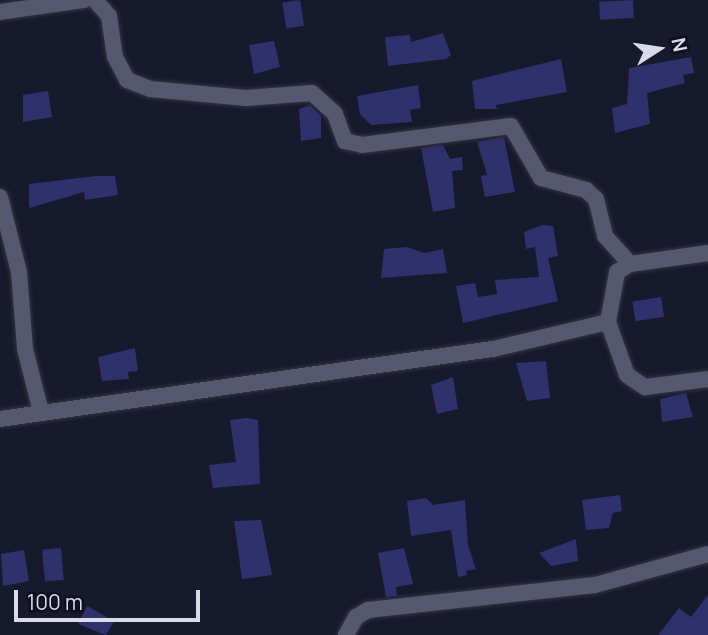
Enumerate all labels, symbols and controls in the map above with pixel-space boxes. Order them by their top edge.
north arrow [624,14,694,84]
text: N [665,35,694,54]
scale bar [18,576,203,620]
text: 100 m [27,588,83,616]

